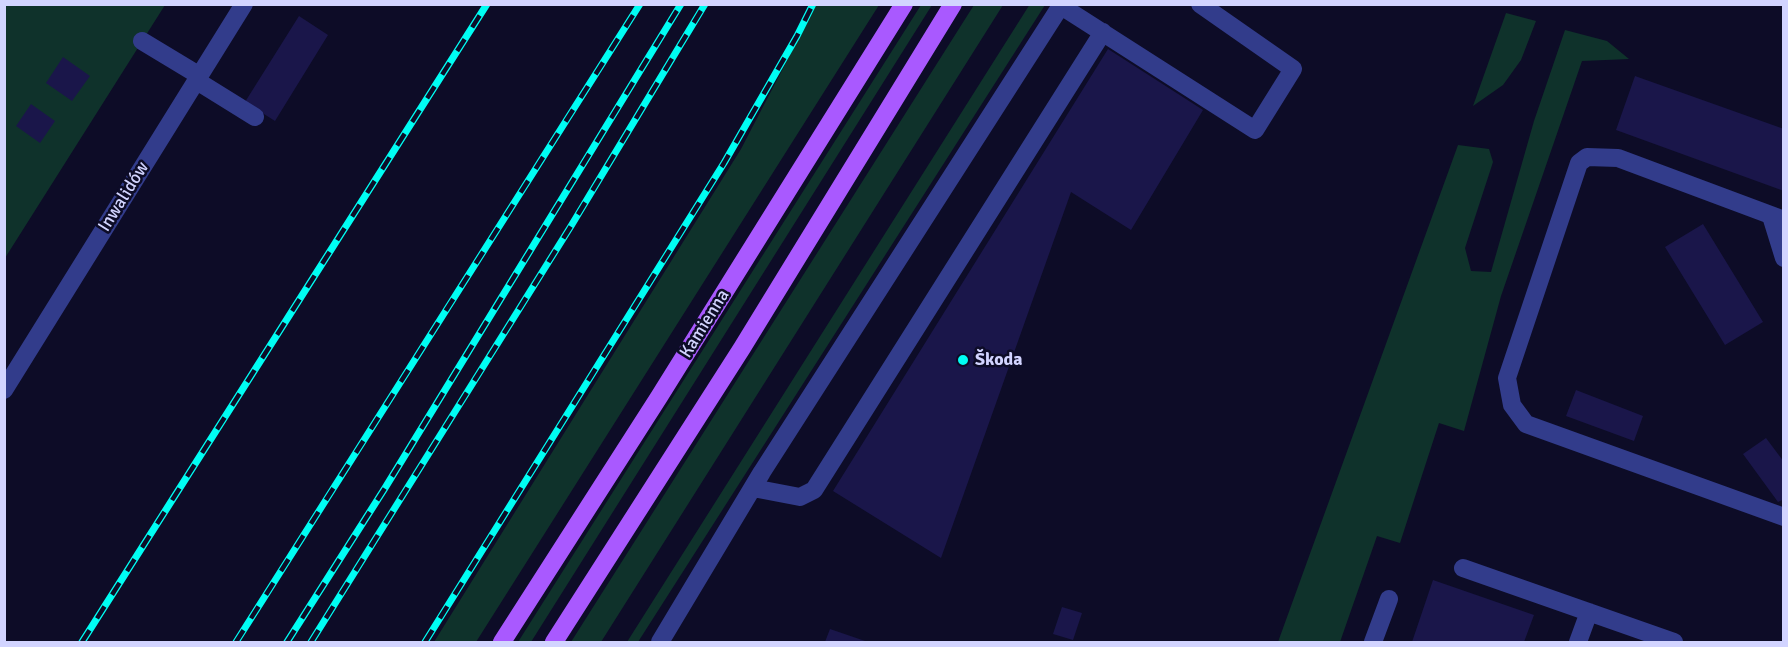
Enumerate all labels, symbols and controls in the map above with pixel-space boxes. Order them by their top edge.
street label: Inwalidów [94,158,154,236]
street label: Kamienna [675,286,735,362]
place label: Škoda [975,349,1022,371]
marker: Škoda [956,353,970,367]

